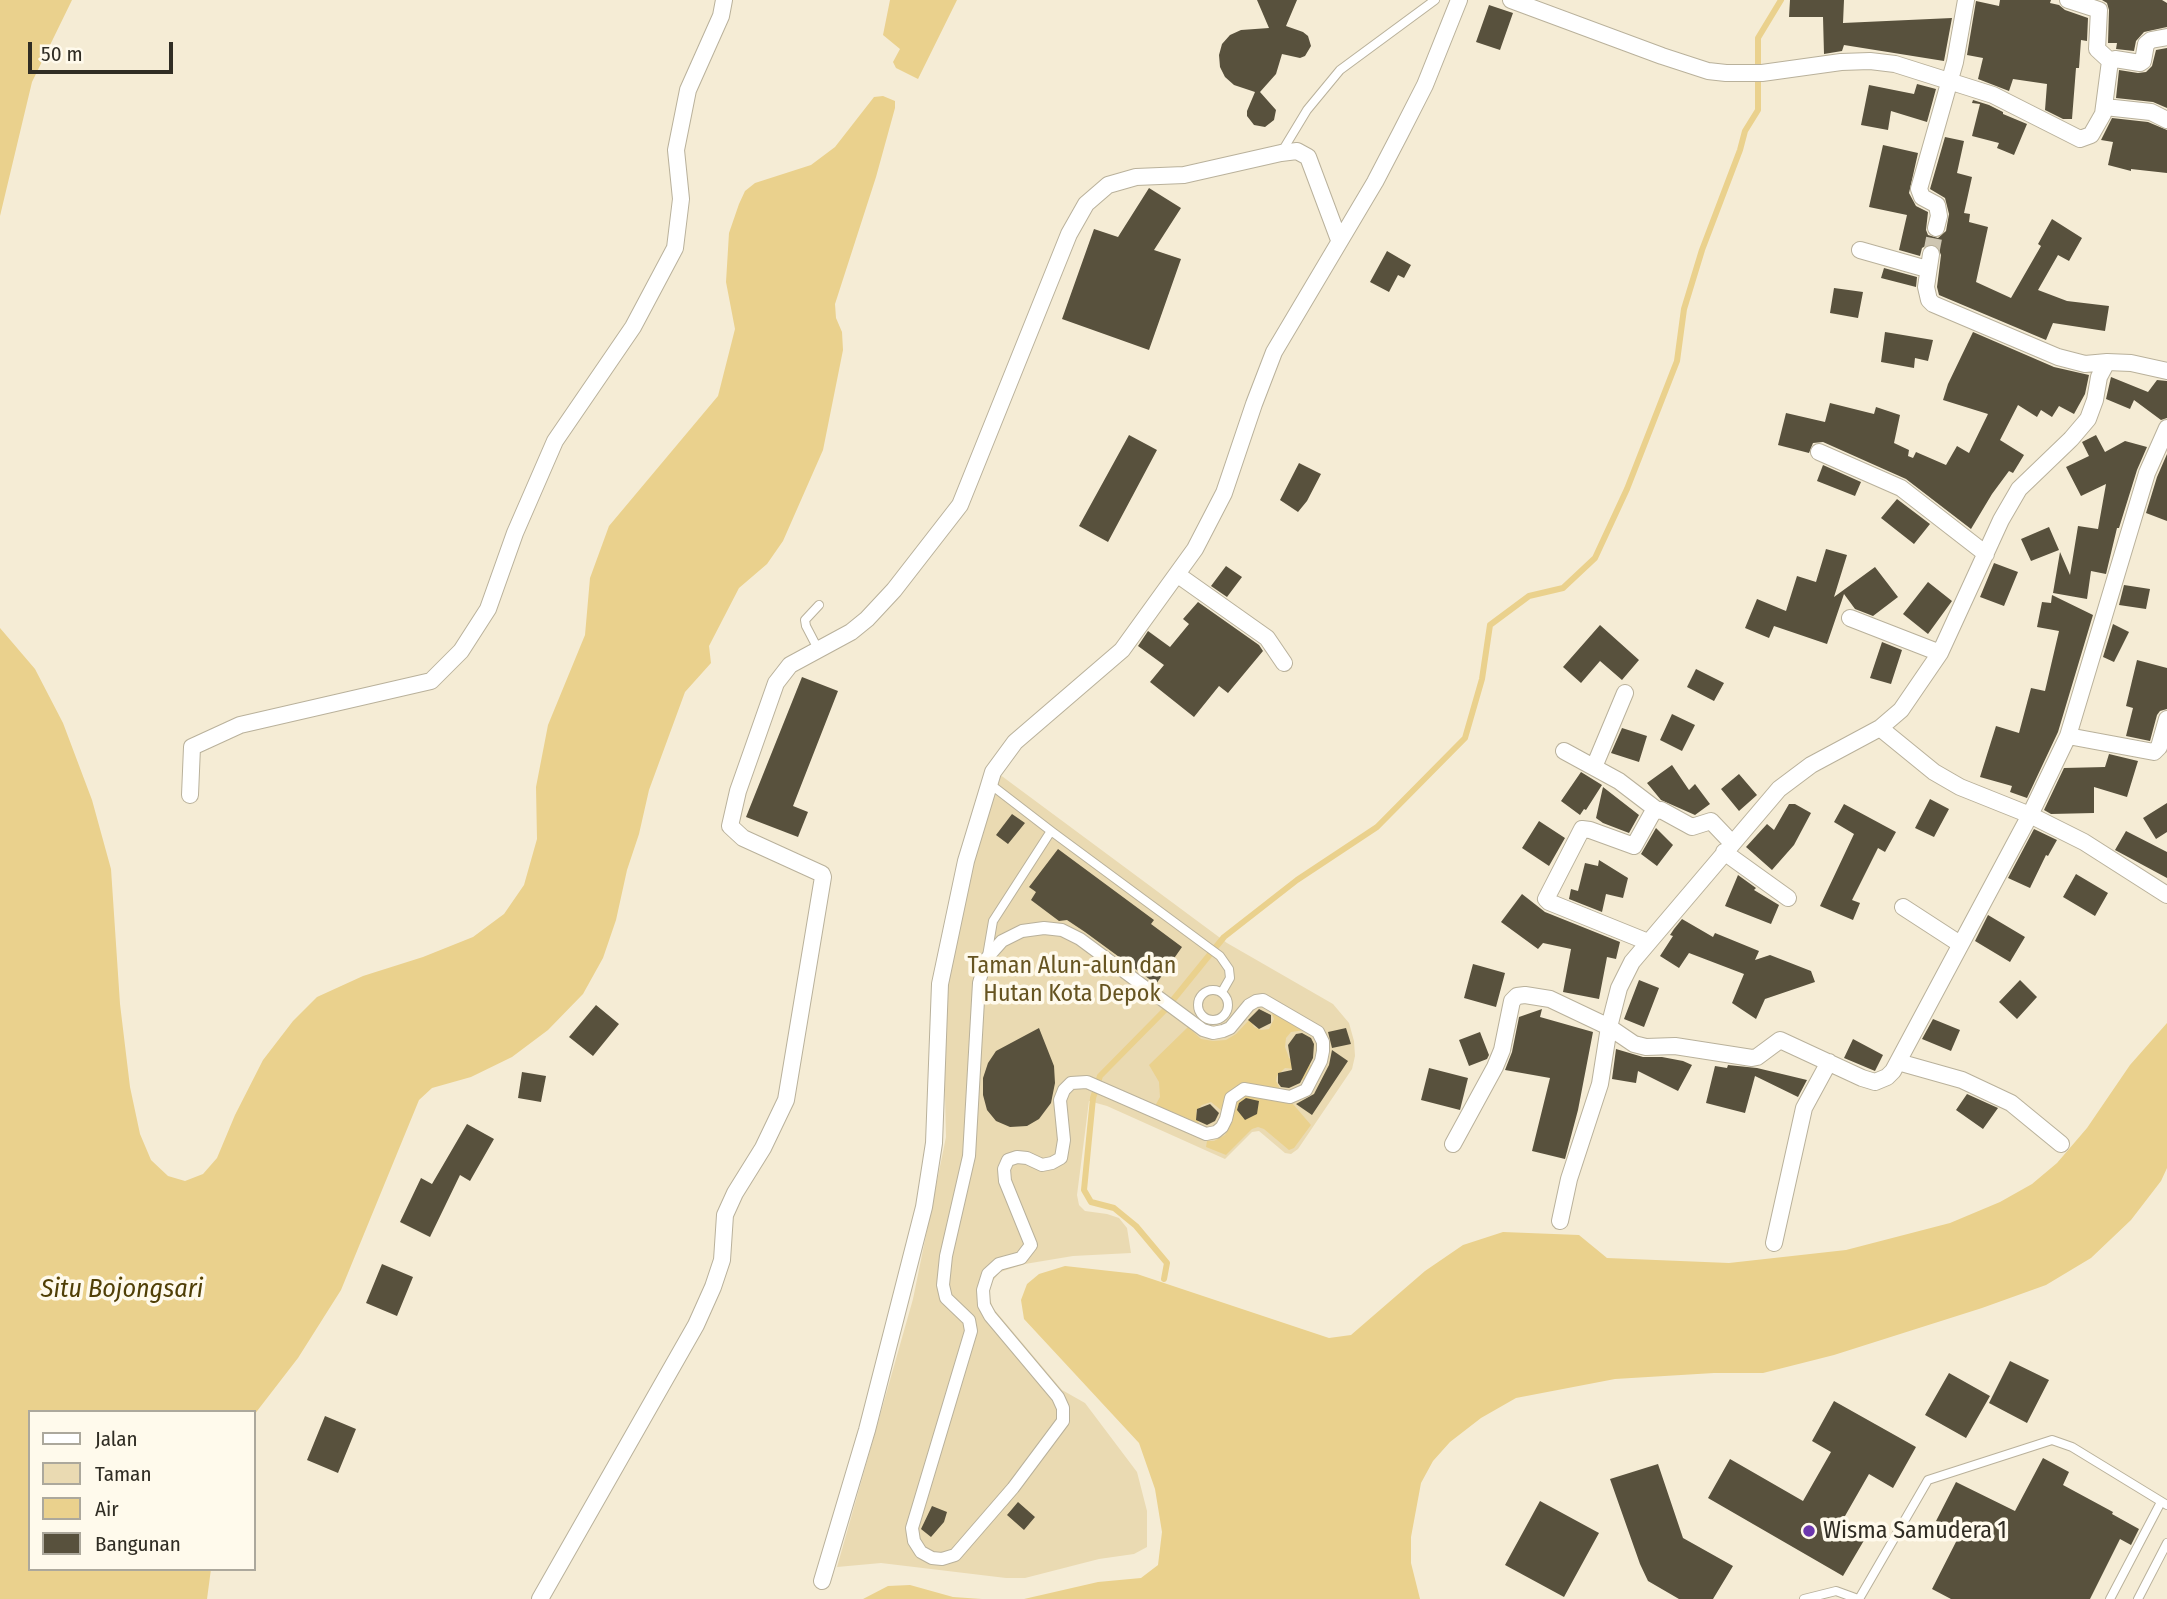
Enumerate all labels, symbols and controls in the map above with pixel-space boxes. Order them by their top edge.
scale bar [32,28,177,72]
text: 50 m [41,41,83,67]
park label: Taman Alun-alun dan Hutan Kota Depok [968,952,1176,1008]
water label: Situ Bojongsari [41,1274,203,1306]
legend [28,1410,256,1571]
text: Jalan [95,1426,138,1452]
text: Taman [95,1461,151,1487]
text: Air [95,1496,119,1522]
place label: Wisma Samudera 1 [1823,1517,2007,1545]
marker: Wisma Samudera 1 [1801,1523,1817,1539]
text: Bangunan [95,1531,181,1557]

